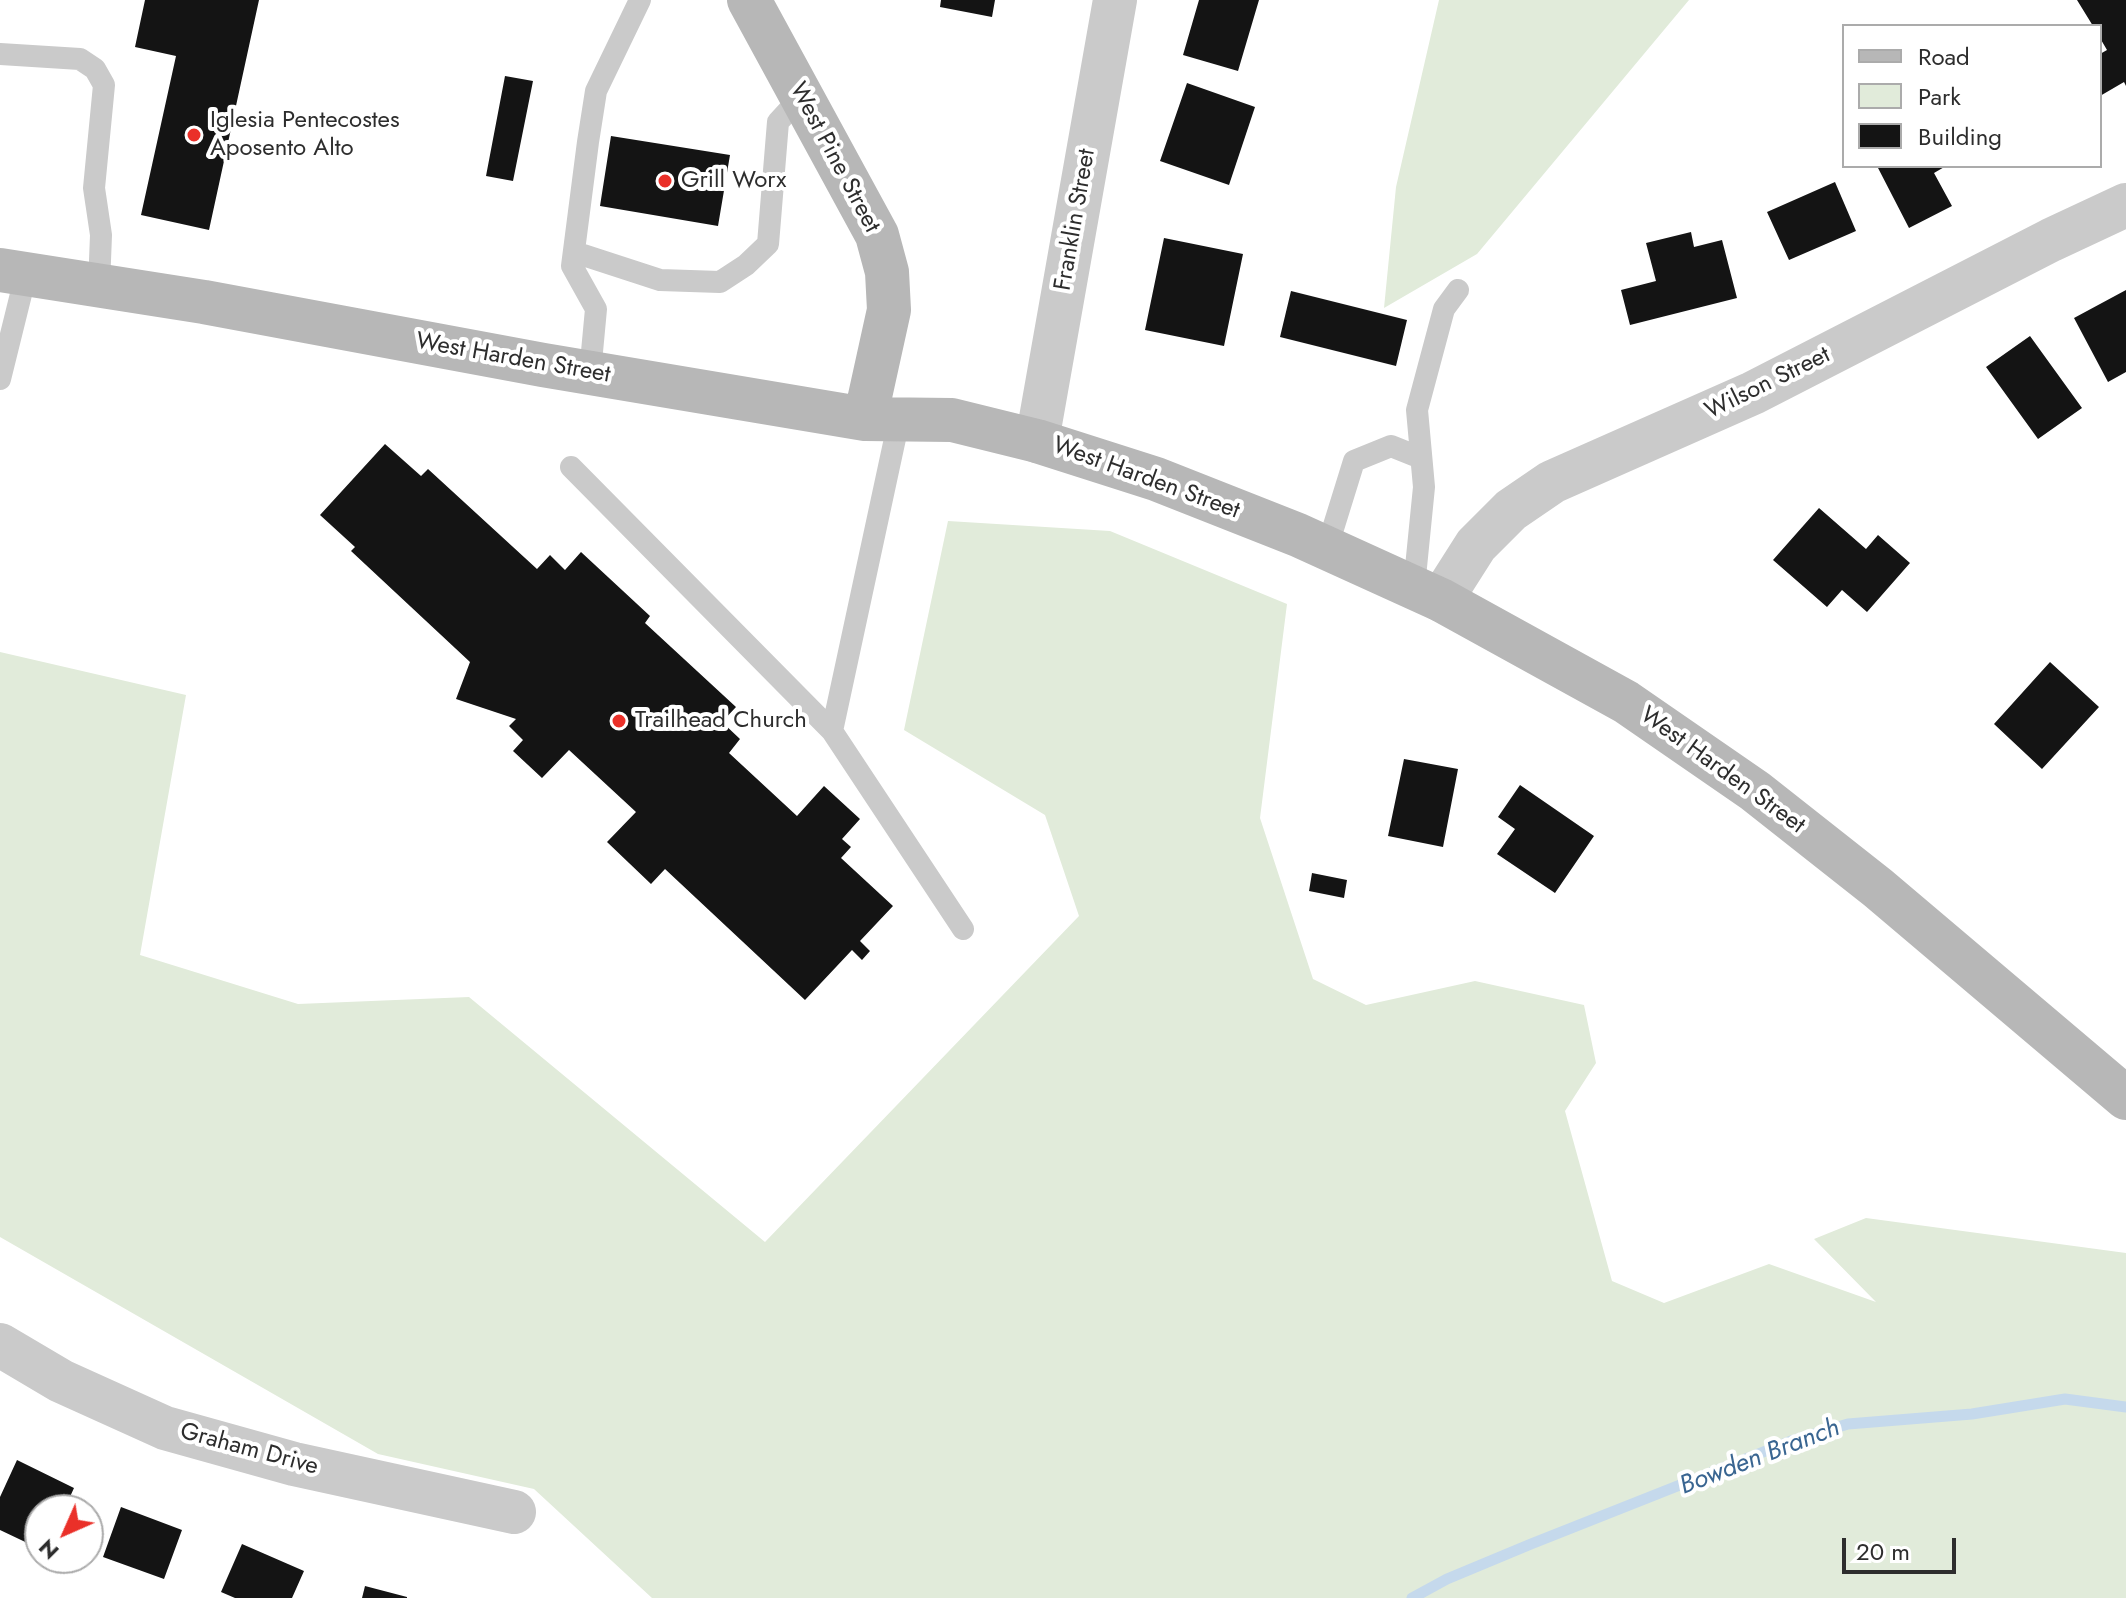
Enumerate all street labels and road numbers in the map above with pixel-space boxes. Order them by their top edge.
street label: West Pine Street [782,78,886,238]
street label: Franklin Street [1049,147,1103,293]
street label: West Harden Street [414,328,612,390]
street label: Wilson Street [1701,341,1835,427]
street label: West Harden Street [1049,432,1243,526]
street label: West Harden Street [1634,701,1810,841]
street label: Graham Drive [177,1418,321,1482]

